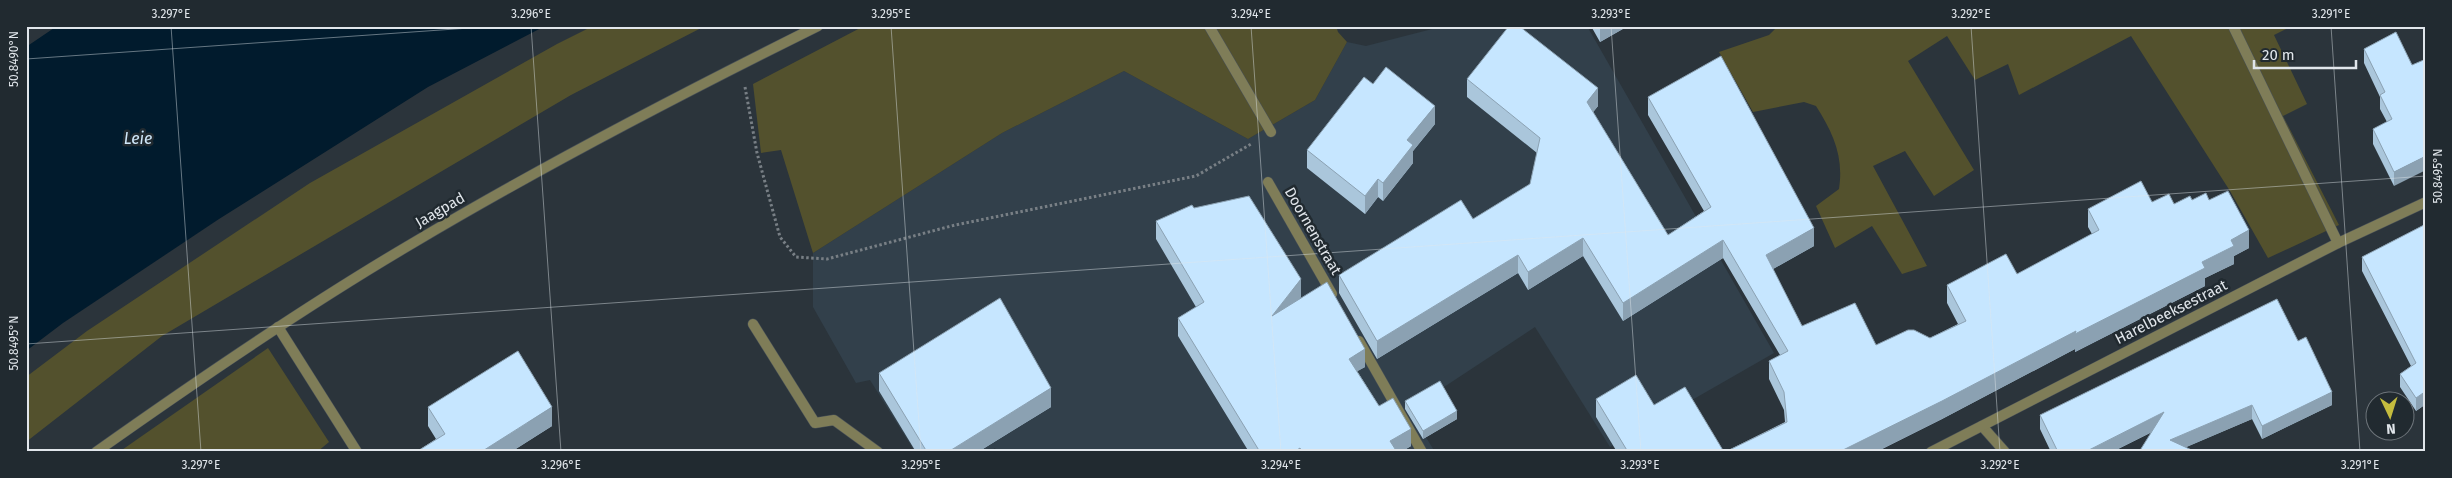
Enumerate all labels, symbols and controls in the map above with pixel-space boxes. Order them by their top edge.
text: 3.297°E [152,7,190,21]
text: 3.296°E [511,7,551,21]
text: 3.295°E [871,7,911,21]
text: 3.294°E [1231,7,1271,21]
text: 3.293°E [1591,7,1631,21]
text: 3.292°E [1951,7,1991,21]
text: 3.291°E [2312,7,2350,21]
text: 50.8490°N [7,31,21,87]
scale bar [2254,38,2357,70]
text: 20 m [2262,46,2295,64]
water label: Leie [124,129,152,148]
text: 50.8495°N [2431,148,2445,204]
street label: Doornenstraat [1281,184,1346,278]
street label: Jaagpad [412,189,468,231]
street label: Harelbeeksestraat [2112,276,2231,348]
text: 50.8495°N [7,315,21,371]
north arrow [2364,390,2414,440]
text: N [2386,420,2396,437]
text: 3.297°E [182,458,220,472]
text: 3.296°E [541,458,581,472]
text: 3.295°E [901,458,941,472]
text: 3.294°E [1261,458,1301,472]
text: 3.293°E [1620,458,1660,472]
text: 3.292°E [1980,458,2020,472]
text: 3.291°E [2341,458,2379,472]

